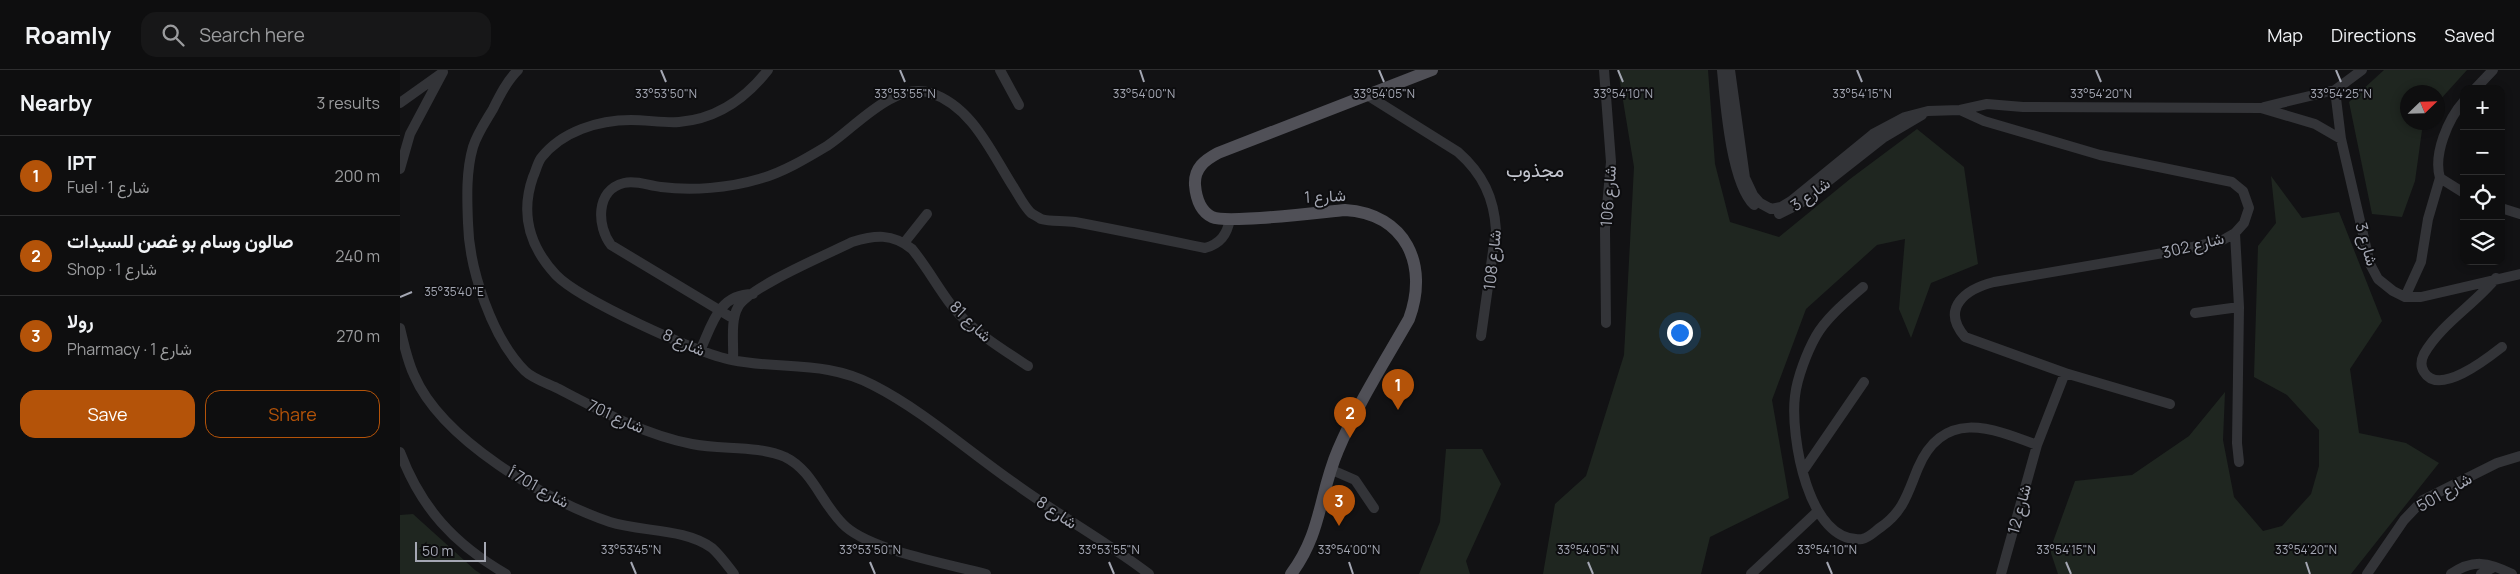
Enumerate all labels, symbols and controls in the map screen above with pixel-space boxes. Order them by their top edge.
search box [141,12,491,57]
text: Roamly [25,18,111,51]
icon: search [159,21,187,49]
text: Search here [199,22,305,48]
text: Map [2267,23,2303,47]
text: Directions [2331,23,2416,47]
text: Saved [2444,23,2495,47]
text: 33°53'50"N [635,85,697,102]
text: 33°53'55"N [874,85,936,102]
text: 33°54'00"N [1113,85,1175,102]
text: 33°54'05"N [1353,85,1415,102]
text: 33°54'10"N [1593,85,1653,102]
text: 33°54'15"N [1832,85,1892,102]
text: 33°54'20"N [2070,85,2132,102]
text: 33°54'25"N [2310,85,2372,102]
north arrow [2400,85,2445,130]
map controls [2460,85,2505,265]
button: + [2460,85,2505,130]
text: Nearby [20,89,92,117]
text: 3 results [317,92,380,114]
button: − [2460,130,2505,175]
text: IPT [67,150,96,176]
district label: مجذوب [1506,157,1564,183]
text: 1 [32,165,40,187]
text: 200 m [335,165,380,187]
street label: شارع 106 [1595,165,1622,227]
street label: شارع 3 [1786,172,1835,217]
button: locate [2460,175,2505,220]
text: Fuel · شارع 1 [67,176,149,198]
street label: شارع 1 [1304,184,1346,209]
street label: شارع 3 [2349,220,2384,269]
button: layers [2460,220,2505,265]
street label: شارع 302 [2160,227,2227,264]
text: صالون وسام بو غصن للسيدات [67,228,294,254]
street label: شارع 108 [1478,229,1507,291]
text: 2 [31,245,41,267]
text: 240 m [335,245,380,267]
text: Shop · شارع 1 [67,258,157,280]
text: 35°35'40"E [424,283,484,300]
street label: شارع 81 [944,295,997,347]
text: رولا [67,308,94,334]
your location [1667,320,1693,346]
street label: شارع 8 [659,323,709,362]
text: 3 [31,325,41,347]
text: 270 m [336,325,380,347]
text: Pharmacy · شارع 1 [67,338,192,360]
pin: 1 [1382,369,1414,410]
button: Save [20,390,195,438]
button: Share [205,390,380,438]
street label: شارع 701 [584,394,648,439]
pin: 2 [1334,397,1366,438]
street label: شارع 701 أ [504,461,573,514]
street label: شارع 501 [2412,467,2476,518]
street label: شارع 12 [2002,482,2037,537]
pin: 3 [1323,485,1355,526]
street label: شارع 8 [1032,490,1082,534]
scale bar [415,539,486,562]
text: 50 m [422,541,453,560]
text: 33°53'45"N [601,541,661,558]
text: 33°53'50"N [839,541,901,558]
text: 33°53'55"N [1078,541,1140,558]
text: 33°54'00"N [1318,541,1380,558]
text: 33°54'05"N [1557,541,1619,558]
text: 33°54'10"N [1797,541,1857,558]
text: 33°54'15"N [2036,541,2096,558]
text: 33°54'20"N [2275,541,2337,558]

